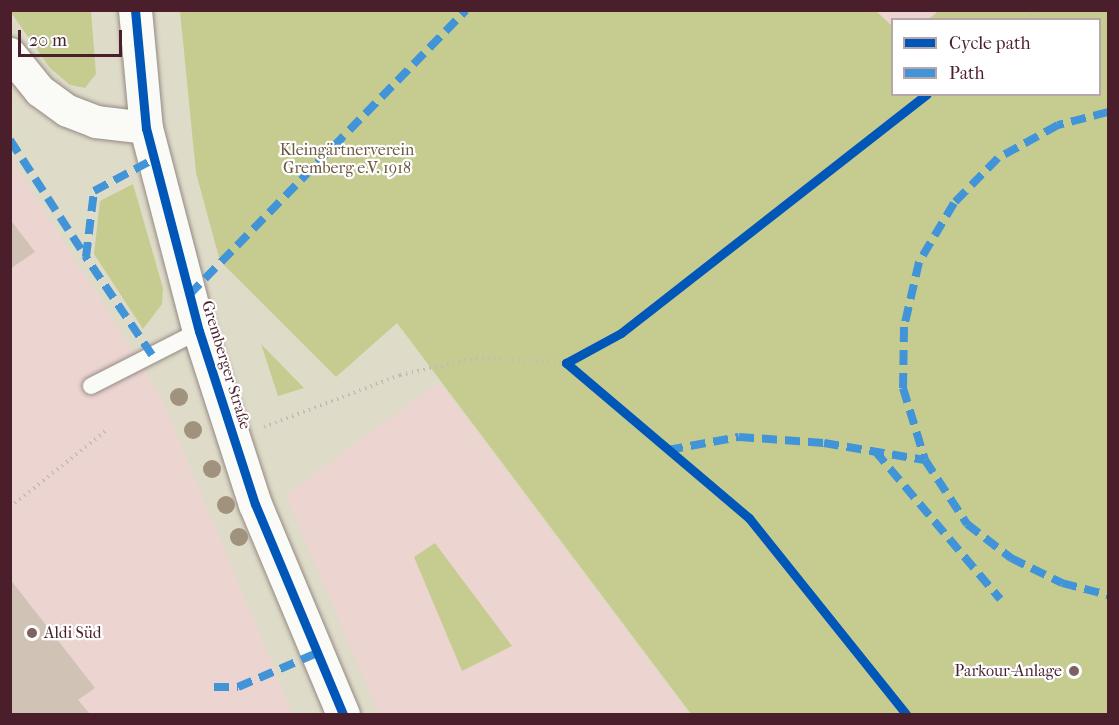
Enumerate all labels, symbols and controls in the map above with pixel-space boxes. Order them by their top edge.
scale bar [21,18,124,56]
legend [891,18,1101,96]
text: 20 m [29,30,67,51]
text: Cycle path [949,33,1030,54]
text: Path [949,63,985,84]
park label: Kleingärtnerverein Gremberg e.V. 1918 [280,140,414,178]
street label: Gremberger Straße [197,298,255,432]
place label: Aldi Süd [44,623,101,643]
marker: Aldi Süd [25,626,39,640]
place label: Parkour-Anlage [955,661,1062,681]
marker: Parkour-Anlage [1067,664,1081,678]

